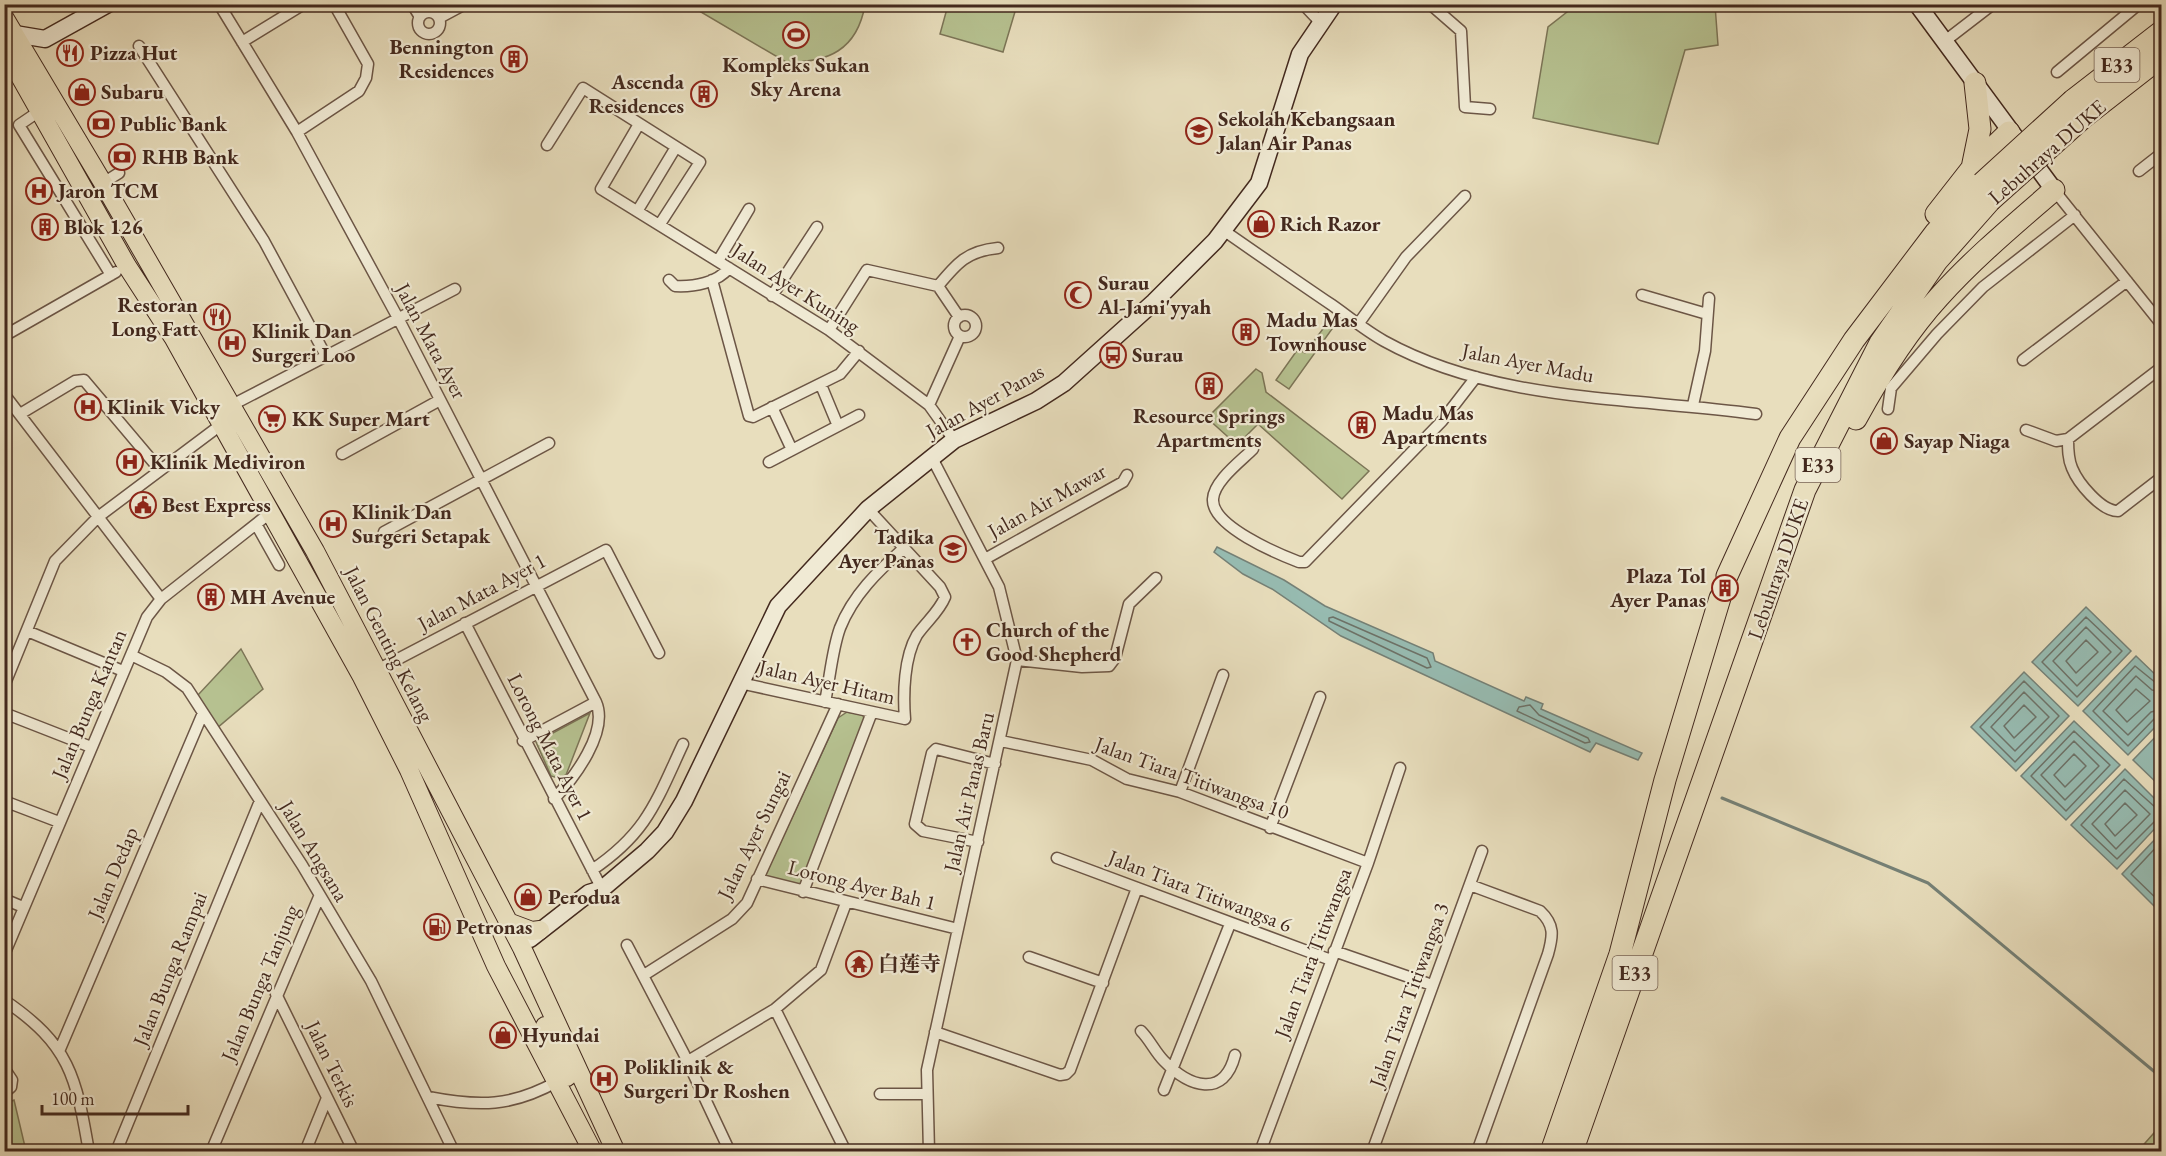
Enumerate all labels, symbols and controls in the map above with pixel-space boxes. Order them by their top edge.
sports icon: Kompleks Sukan Sky Arena [781,20,811,50]
place label: Bennington Residences [389,33,494,84]
restaurant icon: Pizza Hut [55,38,85,68]
place label: Pizza Hut [90,39,178,66]
building icon: Bennington Residences [499,44,529,74]
road number: E33 [2094,48,2140,82]
place label: Kompleks Sukan Sky Arena [722,51,870,102]
place label: Ascenda Residences [589,68,685,119]
shop icon: Subaru [67,77,97,107]
place label: Subaru [101,78,164,105]
building icon: Ascenda Residences [689,79,719,109]
street label: Lebuhraya DUKE [1982,93,2111,210]
place label: Sekolah Kebangsaan Jalan Air Panas [1216,105,1396,156]
bank icon: Public Bank [86,109,116,139]
place label: Public Bank [120,110,227,137]
school or university icon: Sekolah Kebangsaan Jalan Air Panas [1184,116,1214,146]
bank icon: RHB Bank [107,142,137,172]
place label: RHB Bank [142,143,239,170]
hospital icon: Jaron TCM [24,176,54,206]
place label: Jaron TCM [56,177,159,204]
shop icon: Rich Razor [1246,209,1276,239]
place label: Rich Razor [1280,210,1381,237]
building icon: Blok 126 [30,212,60,242]
place label: Blok 126 [64,213,143,240]
street label: Jalan Ayer Kuning [726,235,866,339]
place label: Surau Al-Jami'yyah [1097,269,1211,320]
street label: Jalan Mata Ayer [389,276,473,403]
mosque icon: Surau Al-Jami'yyah [1063,280,1093,310]
place label: Restoran Long Fatt [111,291,198,342]
restaurant icon: Restoran Long Fatt [202,302,232,332]
place label: Madu Mas Townhouse [1266,306,1367,357]
place label: Klinik Dan Surgeri Loo [252,317,356,368]
building icon: Madu Mas Townhouse [1231,317,1261,347]
hospital icon: Klinik Dan Surgeri Loo [217,328,247,358]
street label: Jalan Ayer Madu [1458,336,1596,389]
bus stop icon: Surau [1098,340,1128,370]
place label: Surau [1132,341,1184,368]
street label: Jalan Ayer Panas [919,357,1049,445]
building icon: Resource Springs Apartments [1194,371,1224,401]
hospital icon: Klinik Vicky [73,392,103,422]
place label: Klinik Vicky [107,393,221,420]
place label: Madu Mas Apartments [1381,399,1487,450]
place label: Resource Springs Apartments [1133,402,1285,453]
supermarket icon: KK Super Mart [257,404,287,434]
place label: KK Super Mart [292,405,430,432]
building icon: Madu Mas Apartments [1347,410,1377,440]
shop icon: Sayap Niaga [1869,426,1899,456]
place label: Sayap Niaga [1904,427,2011,454]
hospital icon: Klinik Mediviron [115,447,145,477]
place label: Klinik Mediviron [150,448,305,475]
road number: E33 [1796,448,1840,482]
street label: Jalan Air Mawar [981,457,1111,545]
public building icon: Best Express [128,490,158,520]
place label: Best Express [162,491,271,518]
street label: Lebuhraya DUKE [1741,495,1814,643]
place label: Klinik Dan Surgeri Setapak [352,498,491,549]
hospital icon: Klinik Dan Surgeri Setapak [318,509,348,539]
place label: Tadika Ayer Panas [837,523,935,574]
school or university icon: Tadika Ayer Panas [938,534,968,564]
street label: Jalan Mata Ayer 1 [411,546,551,638]
street label: Jalan Genting Kelang [338,560,441,727]
place label: Plaza Tol Ayer Panas [1609,562,1706,613]
building icon: Plaza Tol Ayer Panas [1710,573,1740,603]
building icon: MH Avenue [196,582,226,612]
place label: MH Avenue [230,583,336,610]
place label: Church of the Good Shepherd [986,616,1122,667]
street label: Jalan Bunga Kantan [44,625,132,785]
church icon: Church of the Good Shepherd [952,627,982,657]
street label: Jalan Ayer Hitam [754,652,898,710]
street label: Lorong Mata Ayer 1 [502,669,599,825]
street label: Jalan Air Panas Baru [937,709,1000,876]
street label: Jalan Tiara Titiwangsa 10 [1090,729,1293,825]
street label: Jalan Ayer Sungai [710,766,796,905]
street label: Jalan Angsana [273,793,356,907]
street label: Jalan Dedap [80,822,144,925]
street label: Jalan Tiara Titiwangsa 6 [1103,842,1296,938]
street label: Lorong Ayer Bah 1 [785,853,939,916]
street label: Jalan Tiara Titiwangsa [1267,863,1358,1044]
shop icon: Perodua [513,882,543,912]
place label: Perodua [548,883,621,910]
street label: Jalan Bunga Rampai [126,888,213,1052]
street label: Jalan Tiara Titiwangsa 3 [1362,899,1454,1093]
street label: Jalan Bunga Tanjung [214,900,305,1067]
fuel station icon: Petronas [422,912,452,942]
place label: Petronas [456,913,532,940]
temple icon: 白莲寺 [844,949,874,979]
place label: 白莲寺 [878,950,941,977]
road number: E33 [1612,956,1658,990]
street label: Jalan Terkis [299,1014,365,1112]
shop icon: Hyundai [488,1020,518,1050]
place label: Hyundai [522,1021,599,1048]
place label: Poliklinik & Surgeri Dr Roshen [624,1053,790,1104]
hospital icon: Poliklinik & Surgeri Dr Roshen [589,1064,619,1094]
scale bar [42,1078,188,1116]
text: 100 m [51,1087,95,1110]

